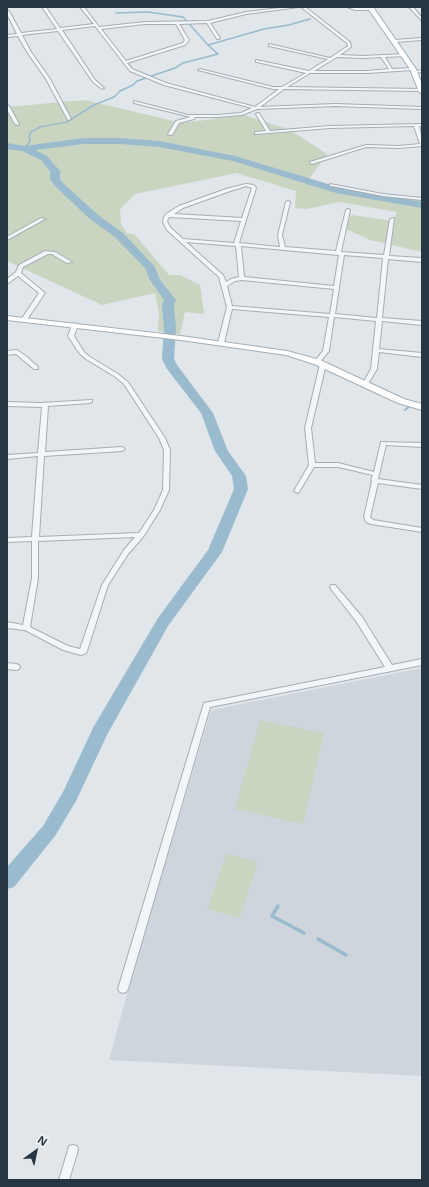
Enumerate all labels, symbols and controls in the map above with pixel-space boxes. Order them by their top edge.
north arrow [16,1131,56,1171]
text: N [35,1132,51,1149]

